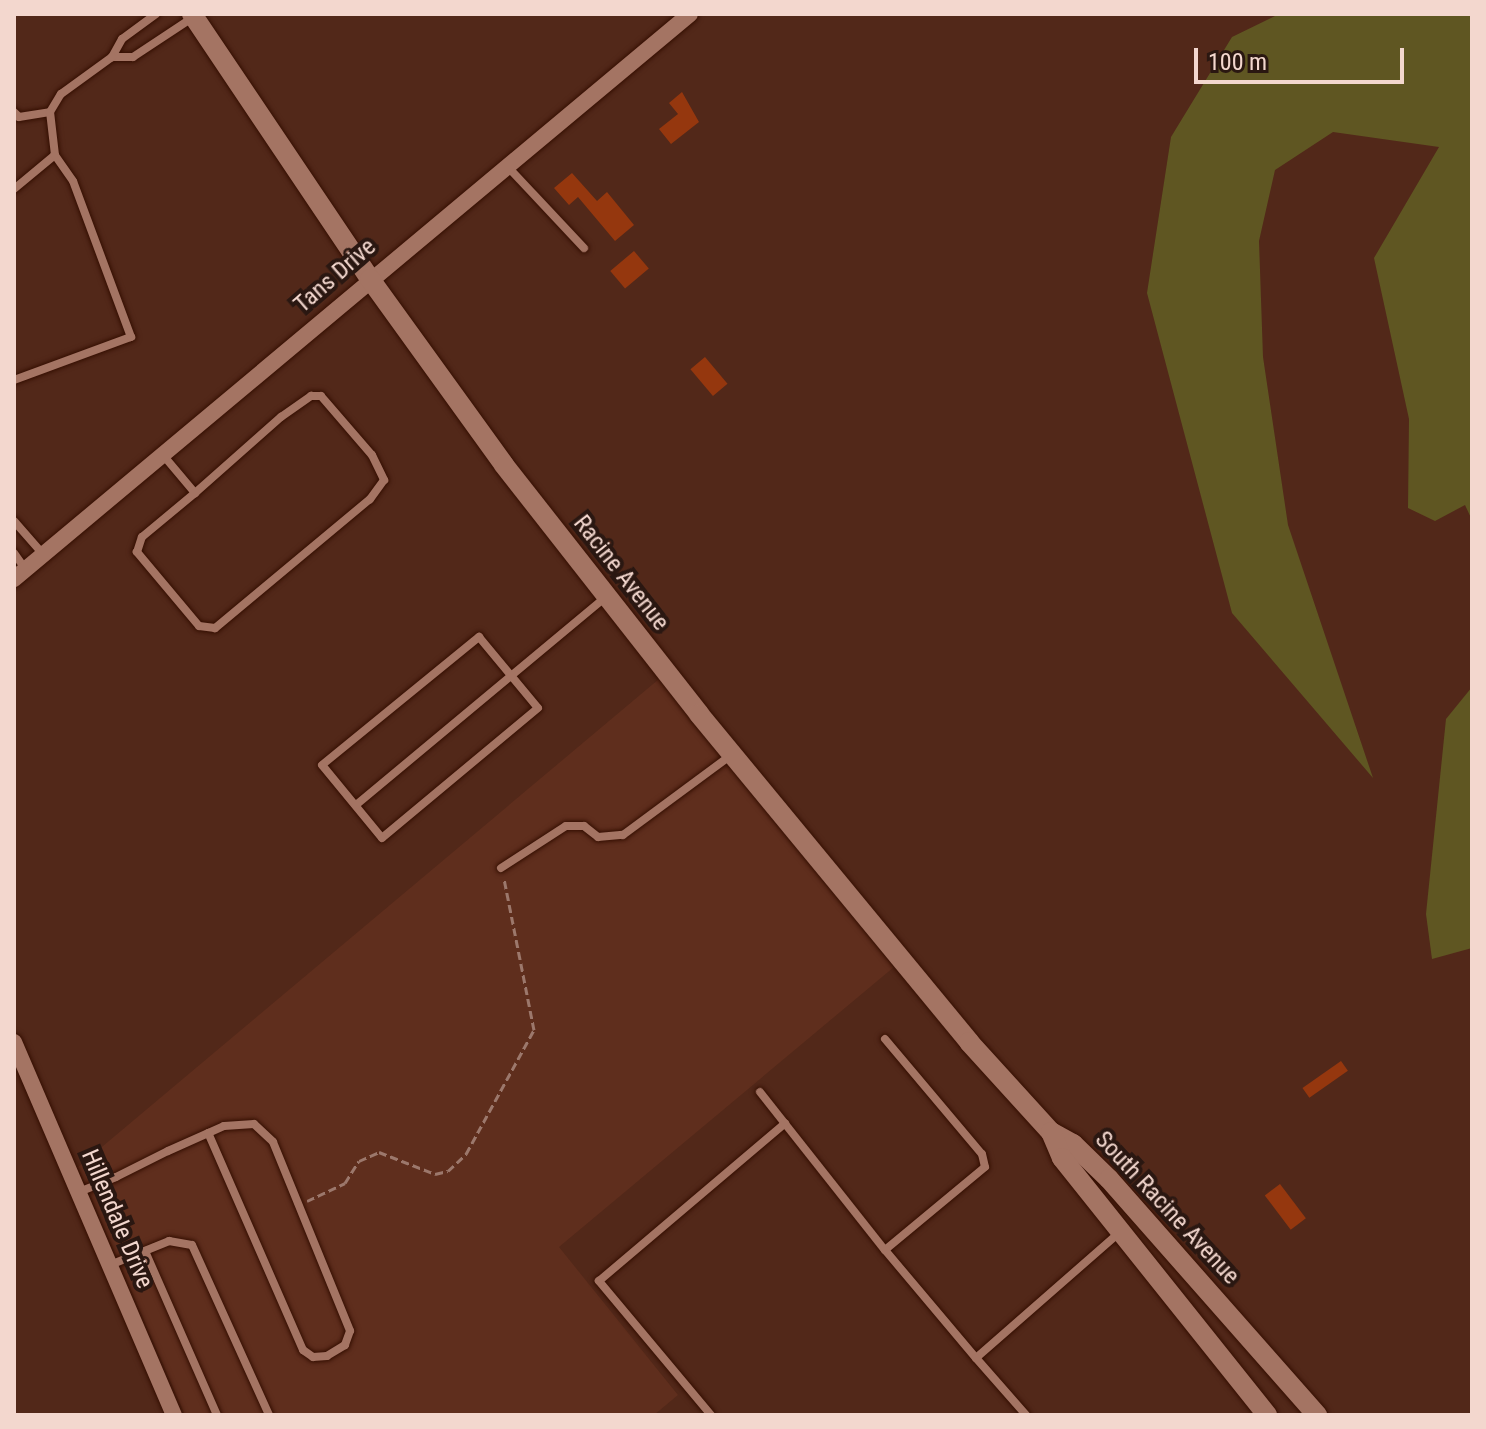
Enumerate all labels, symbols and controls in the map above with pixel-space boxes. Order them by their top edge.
scale bar [1198,32,1408,82]
text: 100 m [1208,48,1267,76]
street label: Tans Drive [288,233,382,319]
street label: Racine Avenue [567,510,675,636]
street label: South Racine Avenue [1089,1126,1245,1290]
street label: Hillendale Drive [75,1145,159,1293]

